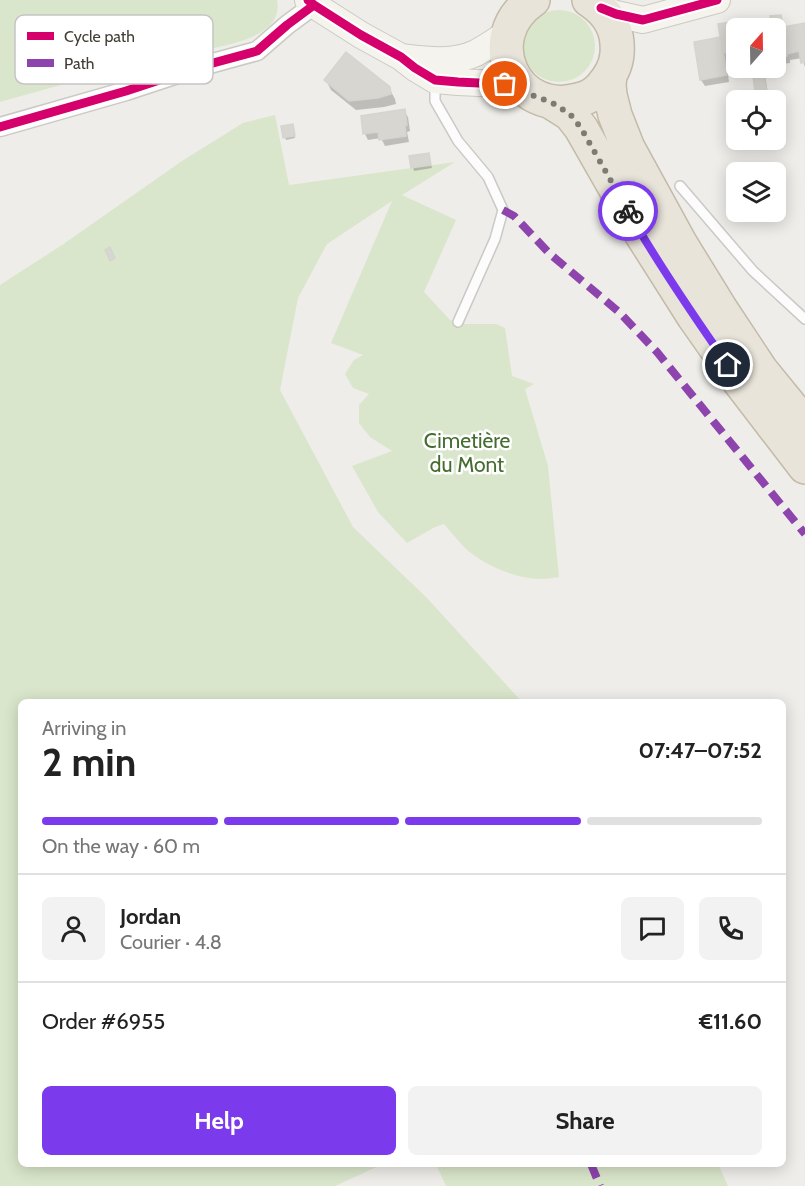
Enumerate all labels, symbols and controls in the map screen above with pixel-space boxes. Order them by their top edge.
legend [15,15,213,84]
north arrow [726,18,786,78]
map controls [726,18,786,222]
text: Cycle path [64,27,135,46]
text: Path [64,54,95,73]
pin [479,58,530,109]
icon: bag [488,67,521,100]
button: locate [726,90,786,150]
button: layers [726,162,786,222]
courier [598,181,658,241]
icon: bike [612,195,645,228]
pin [702,339,753,390]
icon: home [711,348,744,381]
park label: Cimetière du Mont [424,428,511,477]
text: Arriving in [42,716,126,740]
text: 07:47–07:52 [639,737,762,764]
text: 2 min [42,738,136,786]
text: On the way · 60 m [42,834,200,858]
button: person [42,897,105,960]
button: chat [621,897,684,960]
button: phone [699,897,762,960]
text: Jordan [120,903,181,930]
text: Courier · 4.8 [120,930,222,954]
text: Order #6955 [42,1008,165,1035]
text: €11.60 [699,1008,762,1035]
button: Help [42,1086,396,1155]
button: Share [408,1086,762,1155]

